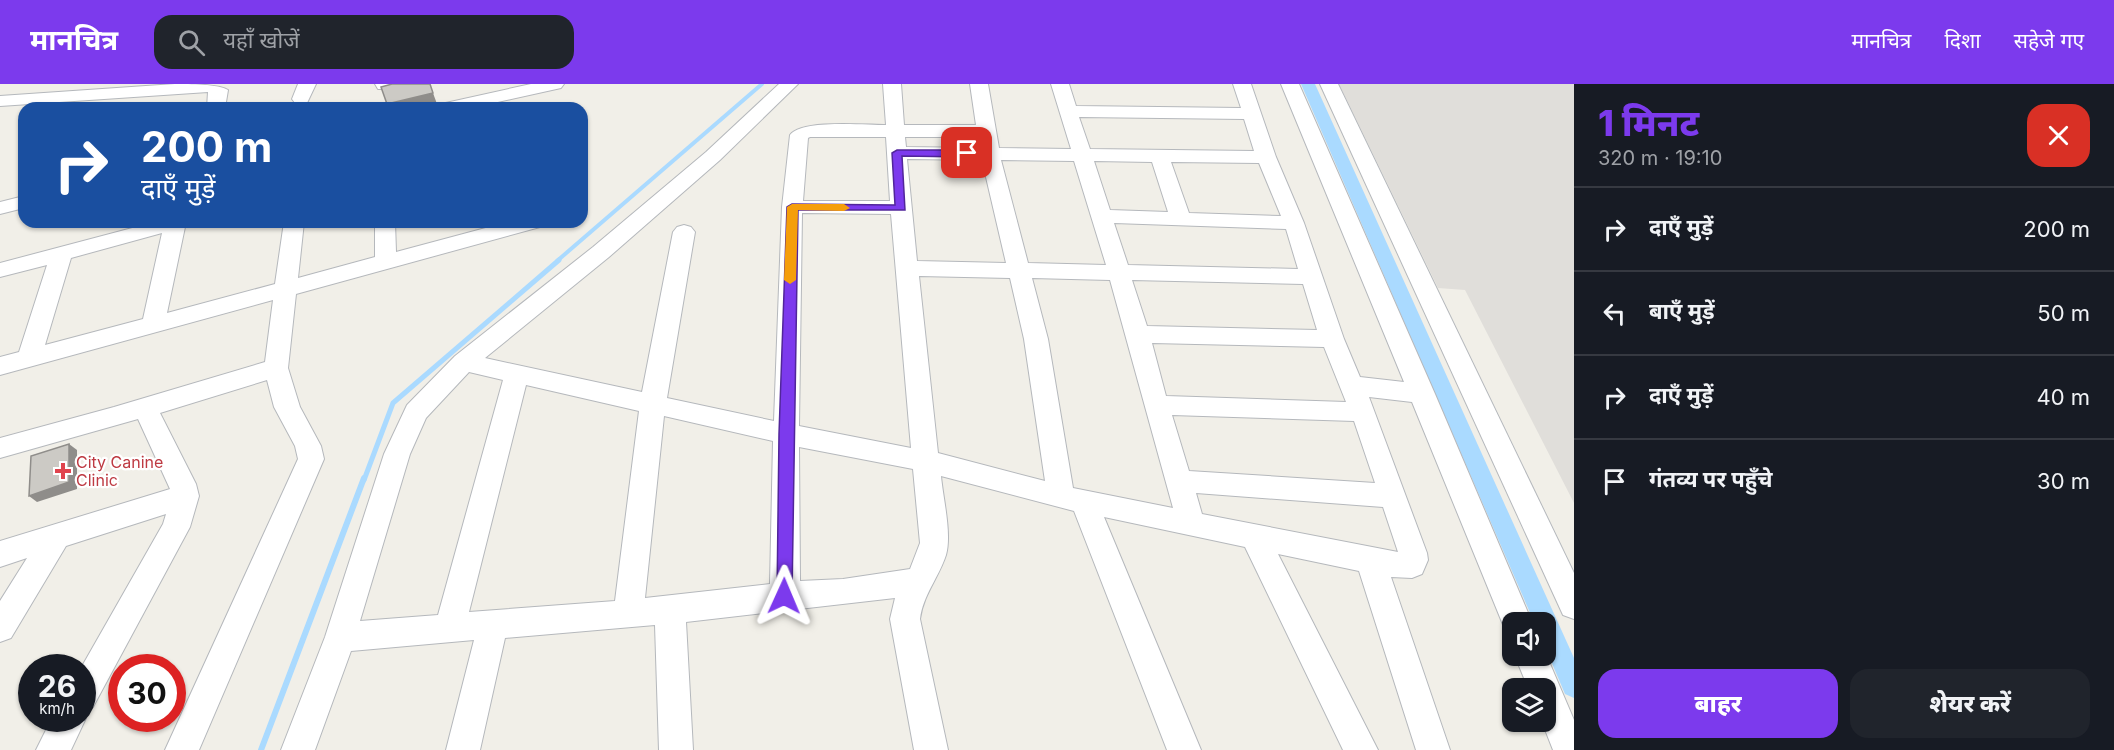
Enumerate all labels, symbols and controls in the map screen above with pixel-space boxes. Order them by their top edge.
search box [154,15,574,69]
text: मानचित्र [30,23,118,57]
icon: search [175,26,208,59]
text: यहाँ खोजें [223,27,300,53]
text: मानचित्र [1851,28,1911,53]
text: दिशा [1944,28,1981,53]
text: सहेजे गए [2014,28,2084,53]
text: 1 मिनट [1598,101,1699,145]
button: close [2027,104,2090,167]
text: 200 m [141,121,272,172]
icon: right [42,126,120,204]
pin [941,127,992,178]
icon: arrive [950,136,983,169]
text: 320 m · 19:10 [1598,146,1722,170]
text: दाएँ मुड़ें [141,172,215,205]
icon: right [1598,213,1631,246]
text: दाएँ मुड़ें [1649,214,1713,240]
text: 200 m [2023,216,2090,242]
icon: left [1598,297,1631,330]
text: बाएँ मुड़ें [1649,298,1715,324]
text: 50 m [2037,300,2090,326]
icon: right [1598,381,1631,414]
text: दाएँ मुड़ें [1649,382,1713,408]
text: 40 m [2036,384,2090,410]
place label: City Canine Clinic [76,452,163,490]
marker: City Canine Clinic [54,462,72,480]
icon: arrive [1598,465,1631,498]
text: गंतव्य पर पहुँचे [1649,466,1773,492]
text: 30 m [2037,468,2090,494]
position arrow [752,564,816,628]
map controls [1502,612,1556,732]
button: sound [1502,612,1556,666]
speed limit sign: 30 [108,654,186,732]
text: 26 [38,668,76,704]
button: बाहर [1598,669,1838,738]
button: शेयर करें [1850,669,2090,738]
button: layers [1502,678,1556,732]
text: km/h [39,699,75,718]

